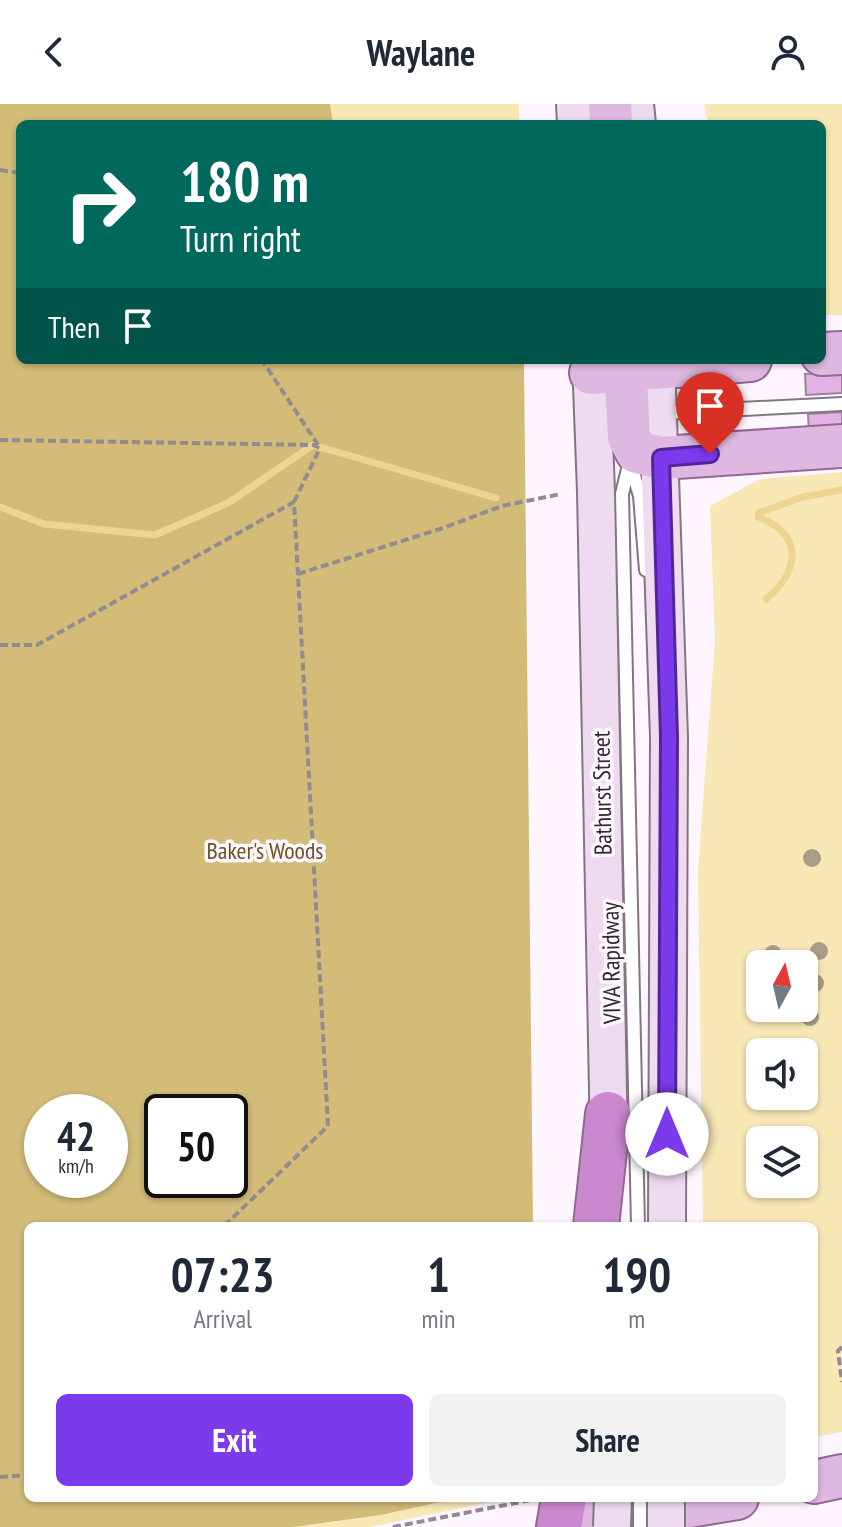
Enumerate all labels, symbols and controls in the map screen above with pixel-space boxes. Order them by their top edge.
text: Waylane [367,29,475,76]
icon: back [32,30,76,74]
icon: person [766,30,810,74]
text: 180 m [180,145,309,217]
icon: right [48,152,152,256]
text: Turn right [180,215,301,262]
icon: arrive [116,304,160,348]
text: Then [48,307,100,346]
pin [676,372,744,454]
icon: arrive [688,384,732,428]
street label: Bathurst Street [585,730,619,856]
park label: Baker's Woods [207,835,323,866]
street label: VIVA Rapidway [594,901,628,1026]
north arrow [746,950,818,1022]
map controls [746,950,818,1198]
button: sound [746,1038,818,1110]
position arrow [625,1092,709,1176]
speed limit sign: 50 [144,1094,248,1198]
text: 42 [57,1110,95,1162]
button: layers [746,1126,818,1198]
text: km/h [58,1153,94,1179]
text: 07:23 [171,1243,275,1305]
text: 1 [427,1243,450,1305]
text: 190 [602,1243,671,1305]
text: Arrival [193,1302,252,1335]
text: min [421,1302,455,1335]
text: m [628,1302,645,1335]
button: Exit [56,1394,413,1486]
button: Share [429,1394,786,1486]

